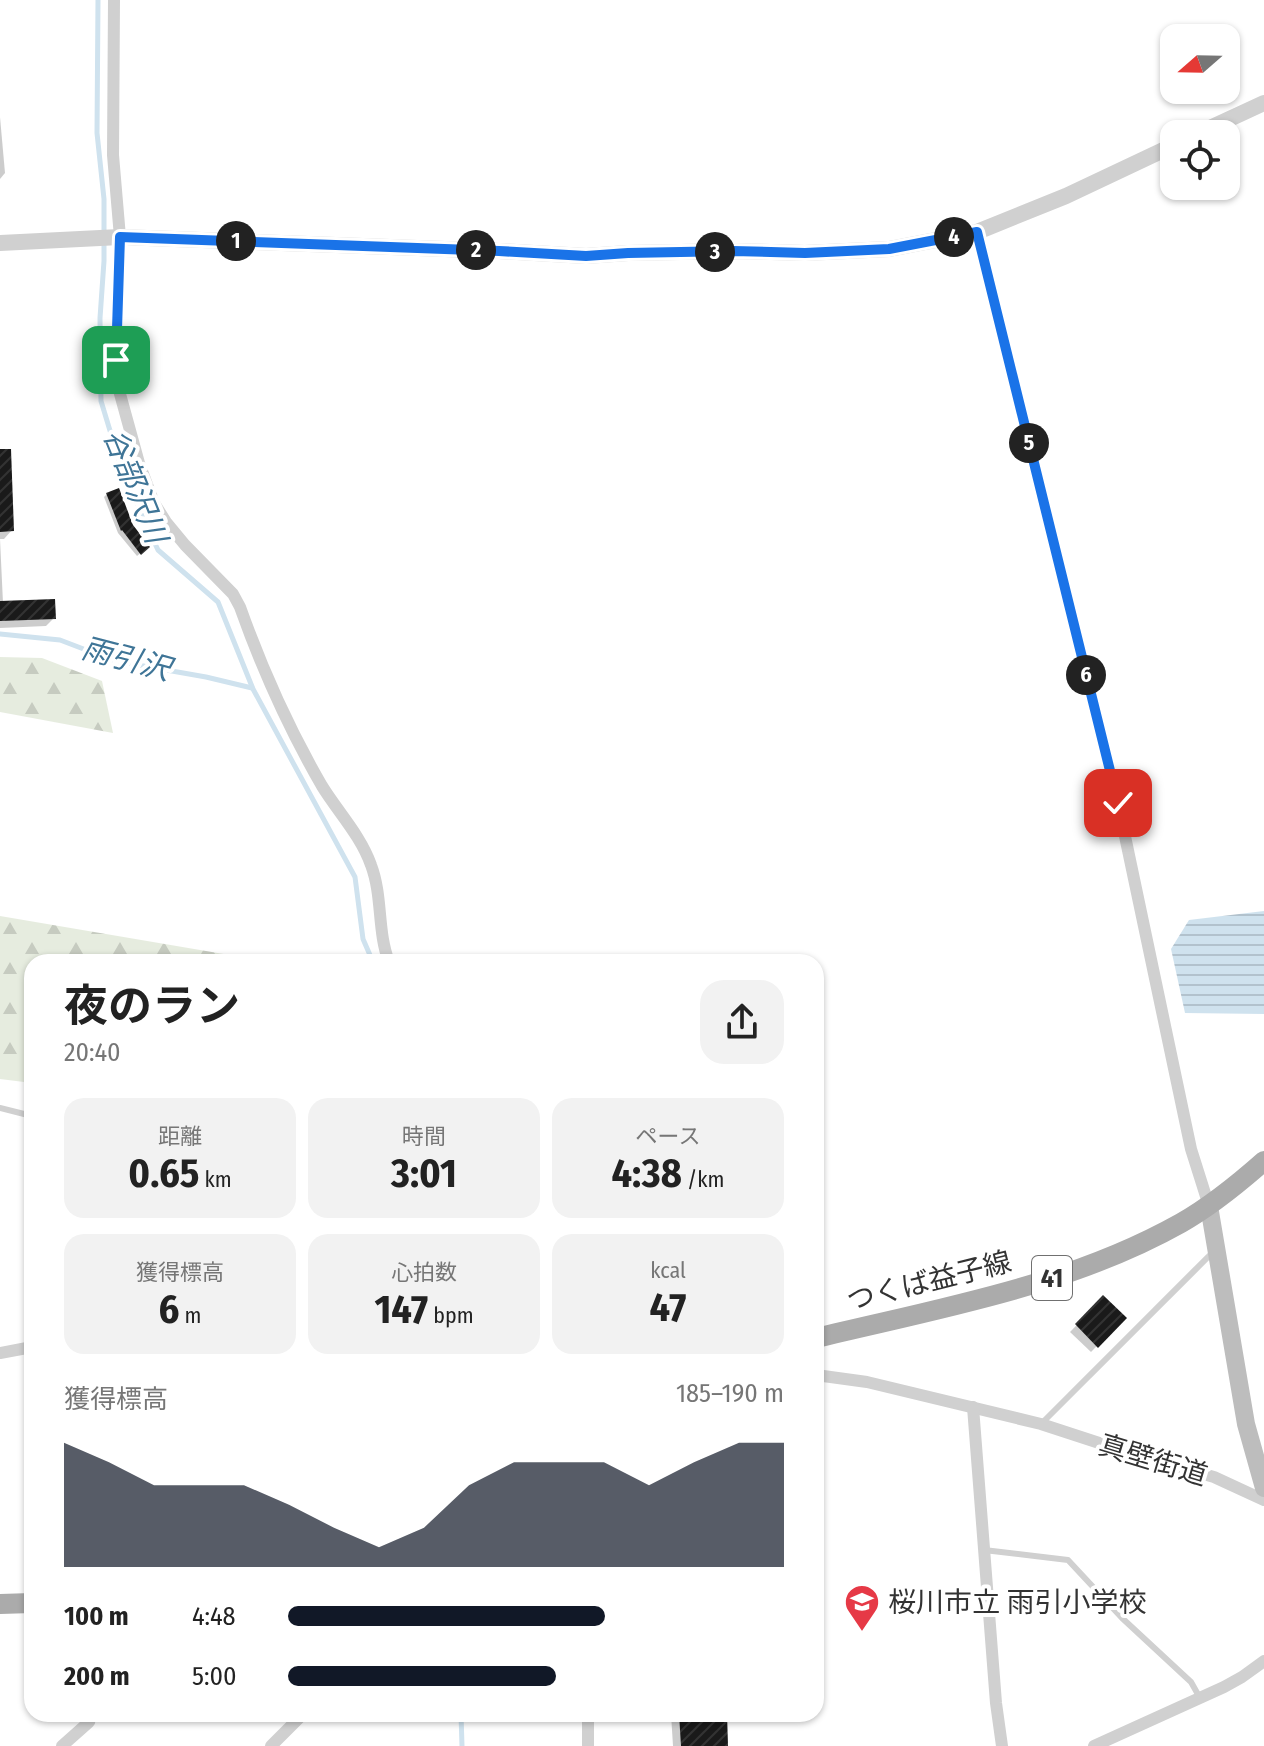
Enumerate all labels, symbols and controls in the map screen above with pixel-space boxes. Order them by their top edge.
north arrow [1160,24,1240,104]
map controls [1160,24,1240,200]
button: locate [1160,120,1240,200]
pin: 4 [934,217,974,257]
pin: 1 [216,221,256,261]
text: 4 [948,223,960,250]
text: 1 [231,227,241,254]
pin: 2 [456,230,496,270]
pin: 3 [695,232,735,272]
text: 2 [471,236,481,263]
text: 3 [710,238,720,265]
pin [82,326,150,394]
icon: arrive [94,338,138,382]
pin: 5 [1009,423,1049,463]
water label: 谷部沢川 [96,424,175,551]
text: 5 [1024,429,1034,456]
water label: 雨引沢 [78,630,178,689]
pin: 6 [1066,655,1106,695]
text: 6 [1080,661,1092,688]
pin [1084,769,1152,837]
icon: check [1096,781,1140,825]
text: 夜のラン [64,980,240,1033]
button: share [700,980,784,1064]
text: 20:40 [64,1037,121,1068]
text: 距離 [158,1123,202,1150]
text: 時間 [402,1123,446,1150]
text: ペース [636,1123,700,1150]
text: 0.65 [128,1150,199,1198]
text: 3:01 [391,1150,457,1198]
text: 4:38 [611,1150,682,1198]
text: km [199,1166,232,1193]
text: /km [682,1166,725,1193]
street label: つくば益子線 [843,1245,1015,1317]
road number: 41 [1032,1256,1072,1300]
text: kcal [650,1257,686,1284]
text: 獲得標高 [136,1259,224,1286]
text: 心拍数 [391,1259,457,1286]
text: 47 [650,1284,686,1332]
text: 6 [158,1286,179,1334]
text: 147 [374,1286,428,1334]
text: m [179,1302,202,1329]
text: bpm [428,1302,474,1329]
text: 185–190 m [676,1378,784,1409]
text: 獲得標高 [64,1384,168,1415]
street label: 真壁街道 [1095,1428,1211,1492]
school or university icon: 桜川市立 雨引小学校 [843,1583,881,1633]
place label: 桜川市立 雨引小学校 [888,1586,1147,1619]
text: 100 m [64,1601,129,1632]
text: 4:48 [192,1601,236,1632]
text: 200 m [64,1661,130,1692]
text: 5:00 [192,1661,237,1692]

